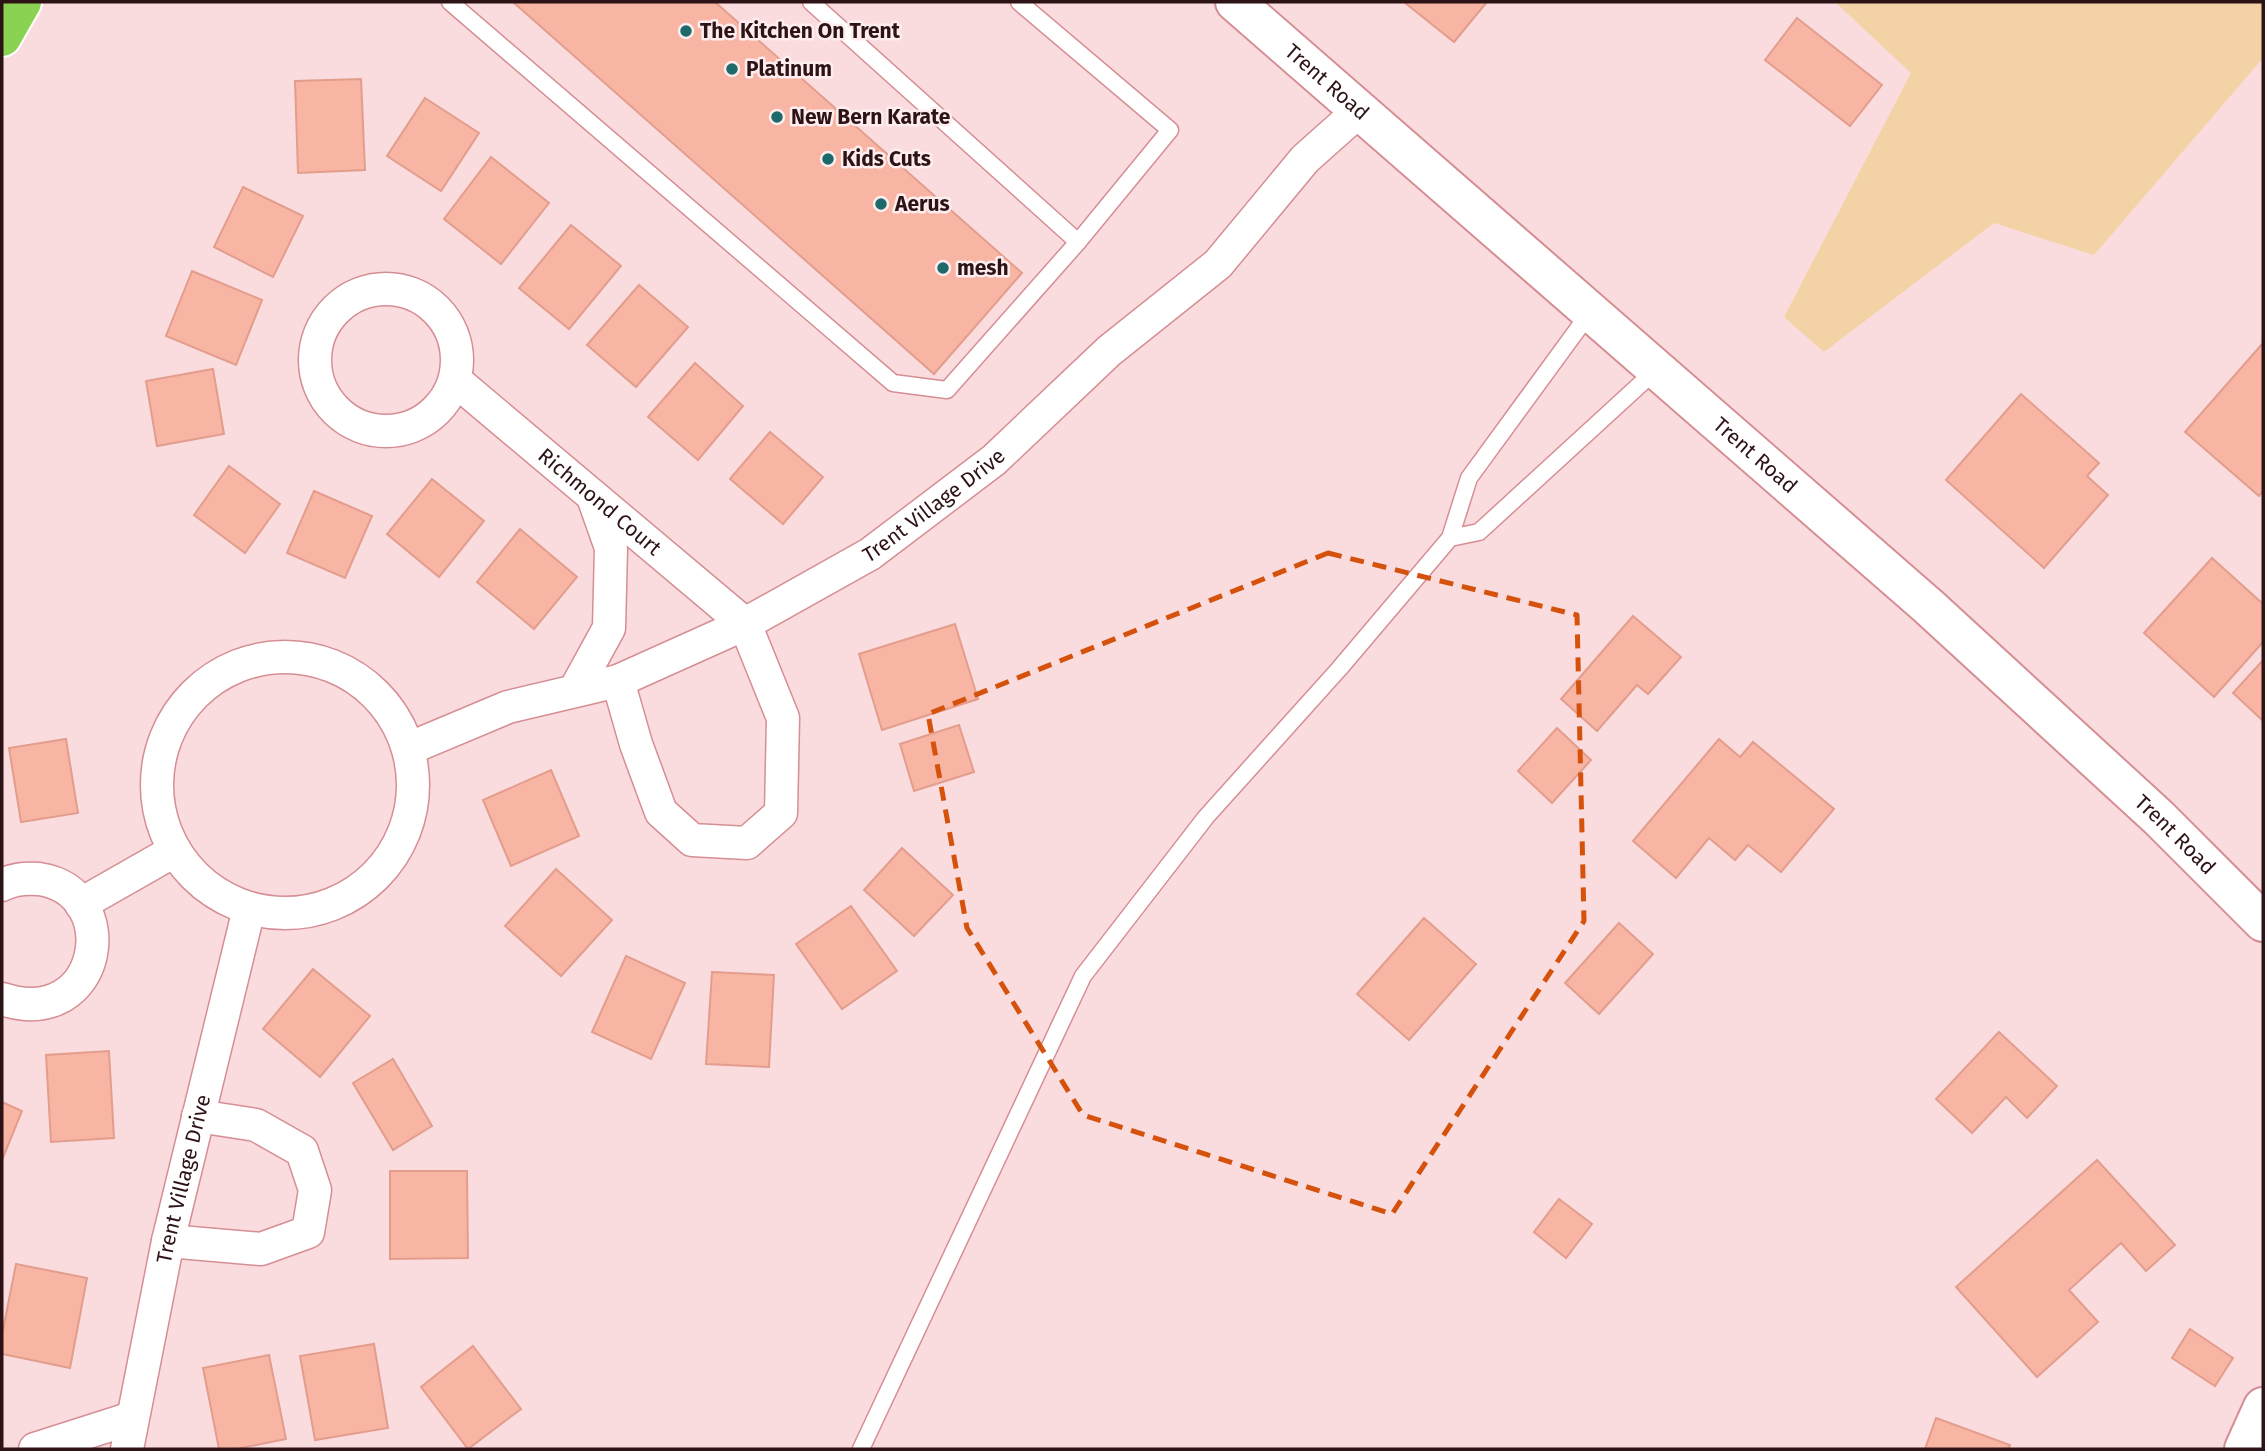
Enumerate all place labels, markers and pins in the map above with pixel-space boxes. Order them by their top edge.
place label: The Kitchen On Trent [700,18,901,44]
marker: The Kitchen On Trent [678,23,694,39]
place label: Platinum [746,56,832,82]
marker: Platinum [724,61,740,77]
place label: New Bern Karate [791,104,951,130]
marker: New Bern Karate [769,109,785,125]
place label: Kids Cuts [842,146,931,172]
marker: Kids Cuts [820,151,836,167]
place label: Aerus [894,191,950,217]
marker: Aerus [873,196,889,212]
place label: mesh [957,255,1009,281]
marker: mesh [935,260,951,276]

